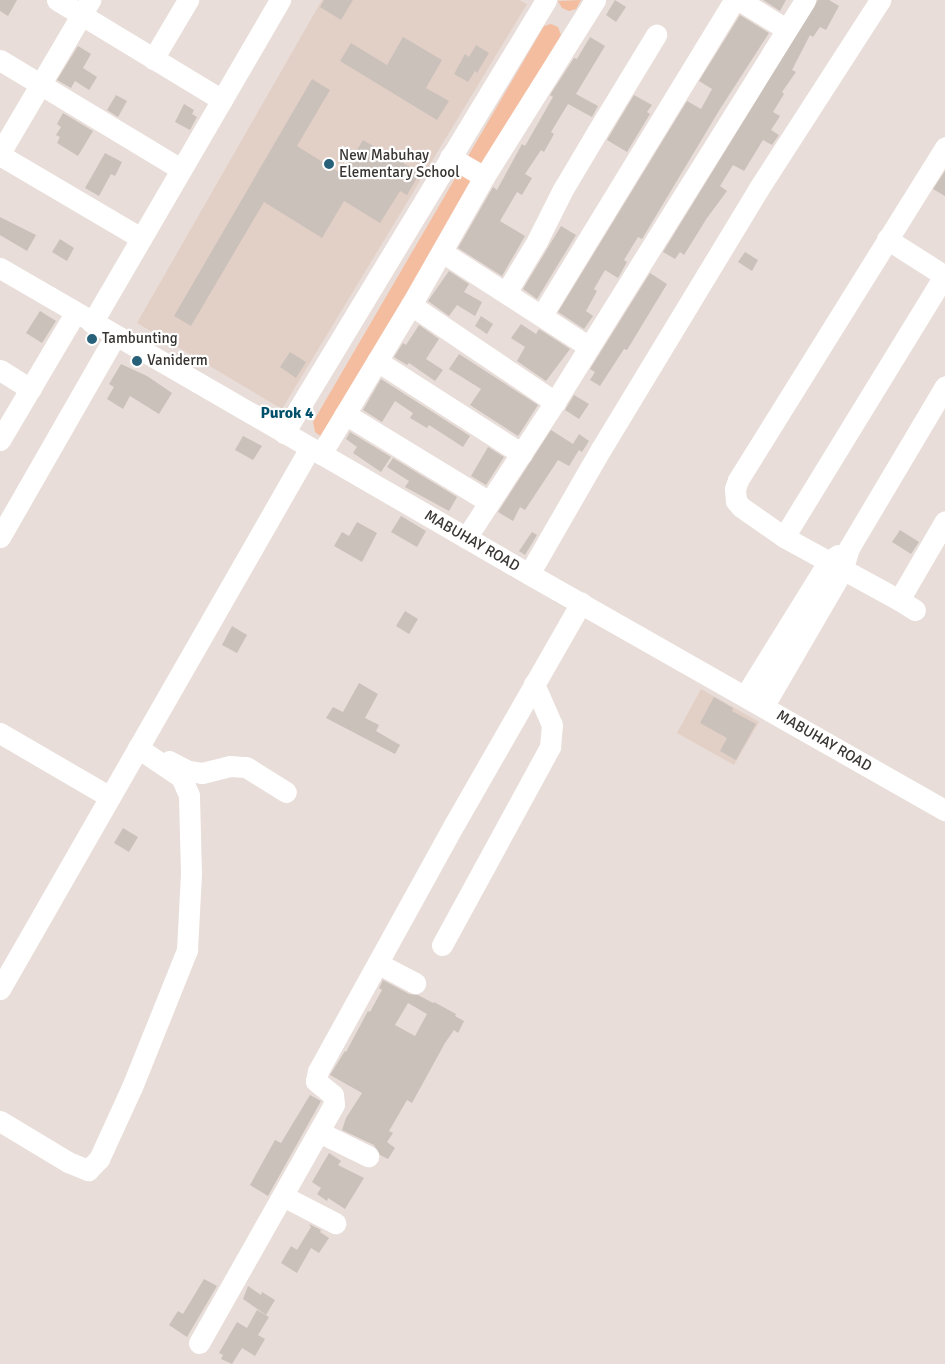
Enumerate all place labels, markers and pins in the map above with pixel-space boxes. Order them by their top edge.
place label: New Mabuhay Elementary School [339,146,460,181]
marker: New Mabuhay Elementary School [323,158,335,170]
place label: Tambunting [102,330,178,348]
marker: Tambunting [86,333,98,345]
place label: Vaniderm [147,352,208,370]
marker: Vaniderm [131,355,143,367]

